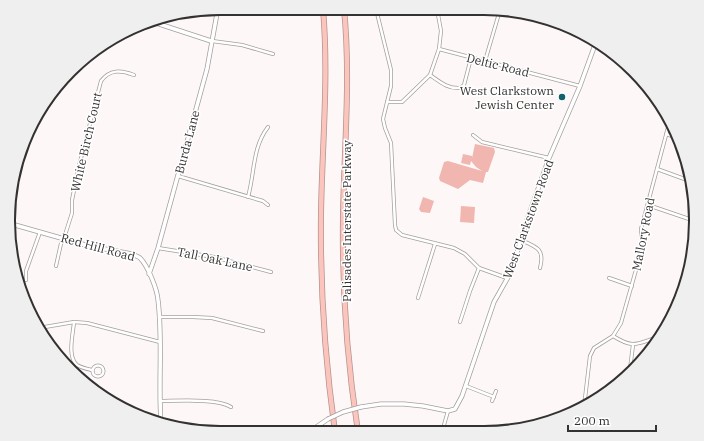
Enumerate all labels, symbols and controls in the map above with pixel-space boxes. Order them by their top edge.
street label: Deltic Road [465,50,531,80]
place label: West Clarkstown Jewish Center [460,83,555,112]
street label: White Birch Court [67,91,105,193]
marker: West Clarkstown Jewish Center [557,92,567,102]
street label: Burda Lane [171,109,203,175]
street label: Palisades Interstate Parkway [339,139,354,302]
street label: West Clarkstown Road [499,157,557,281]
street label: Mallory Road [629,196,657,272]
street label: Red Hill Road [59,230,137,264]
street label: Tall Oak Lane [176,244,254,274]
scale bar [568,407,656,433]
text: 200 m [574,413,610,428]

